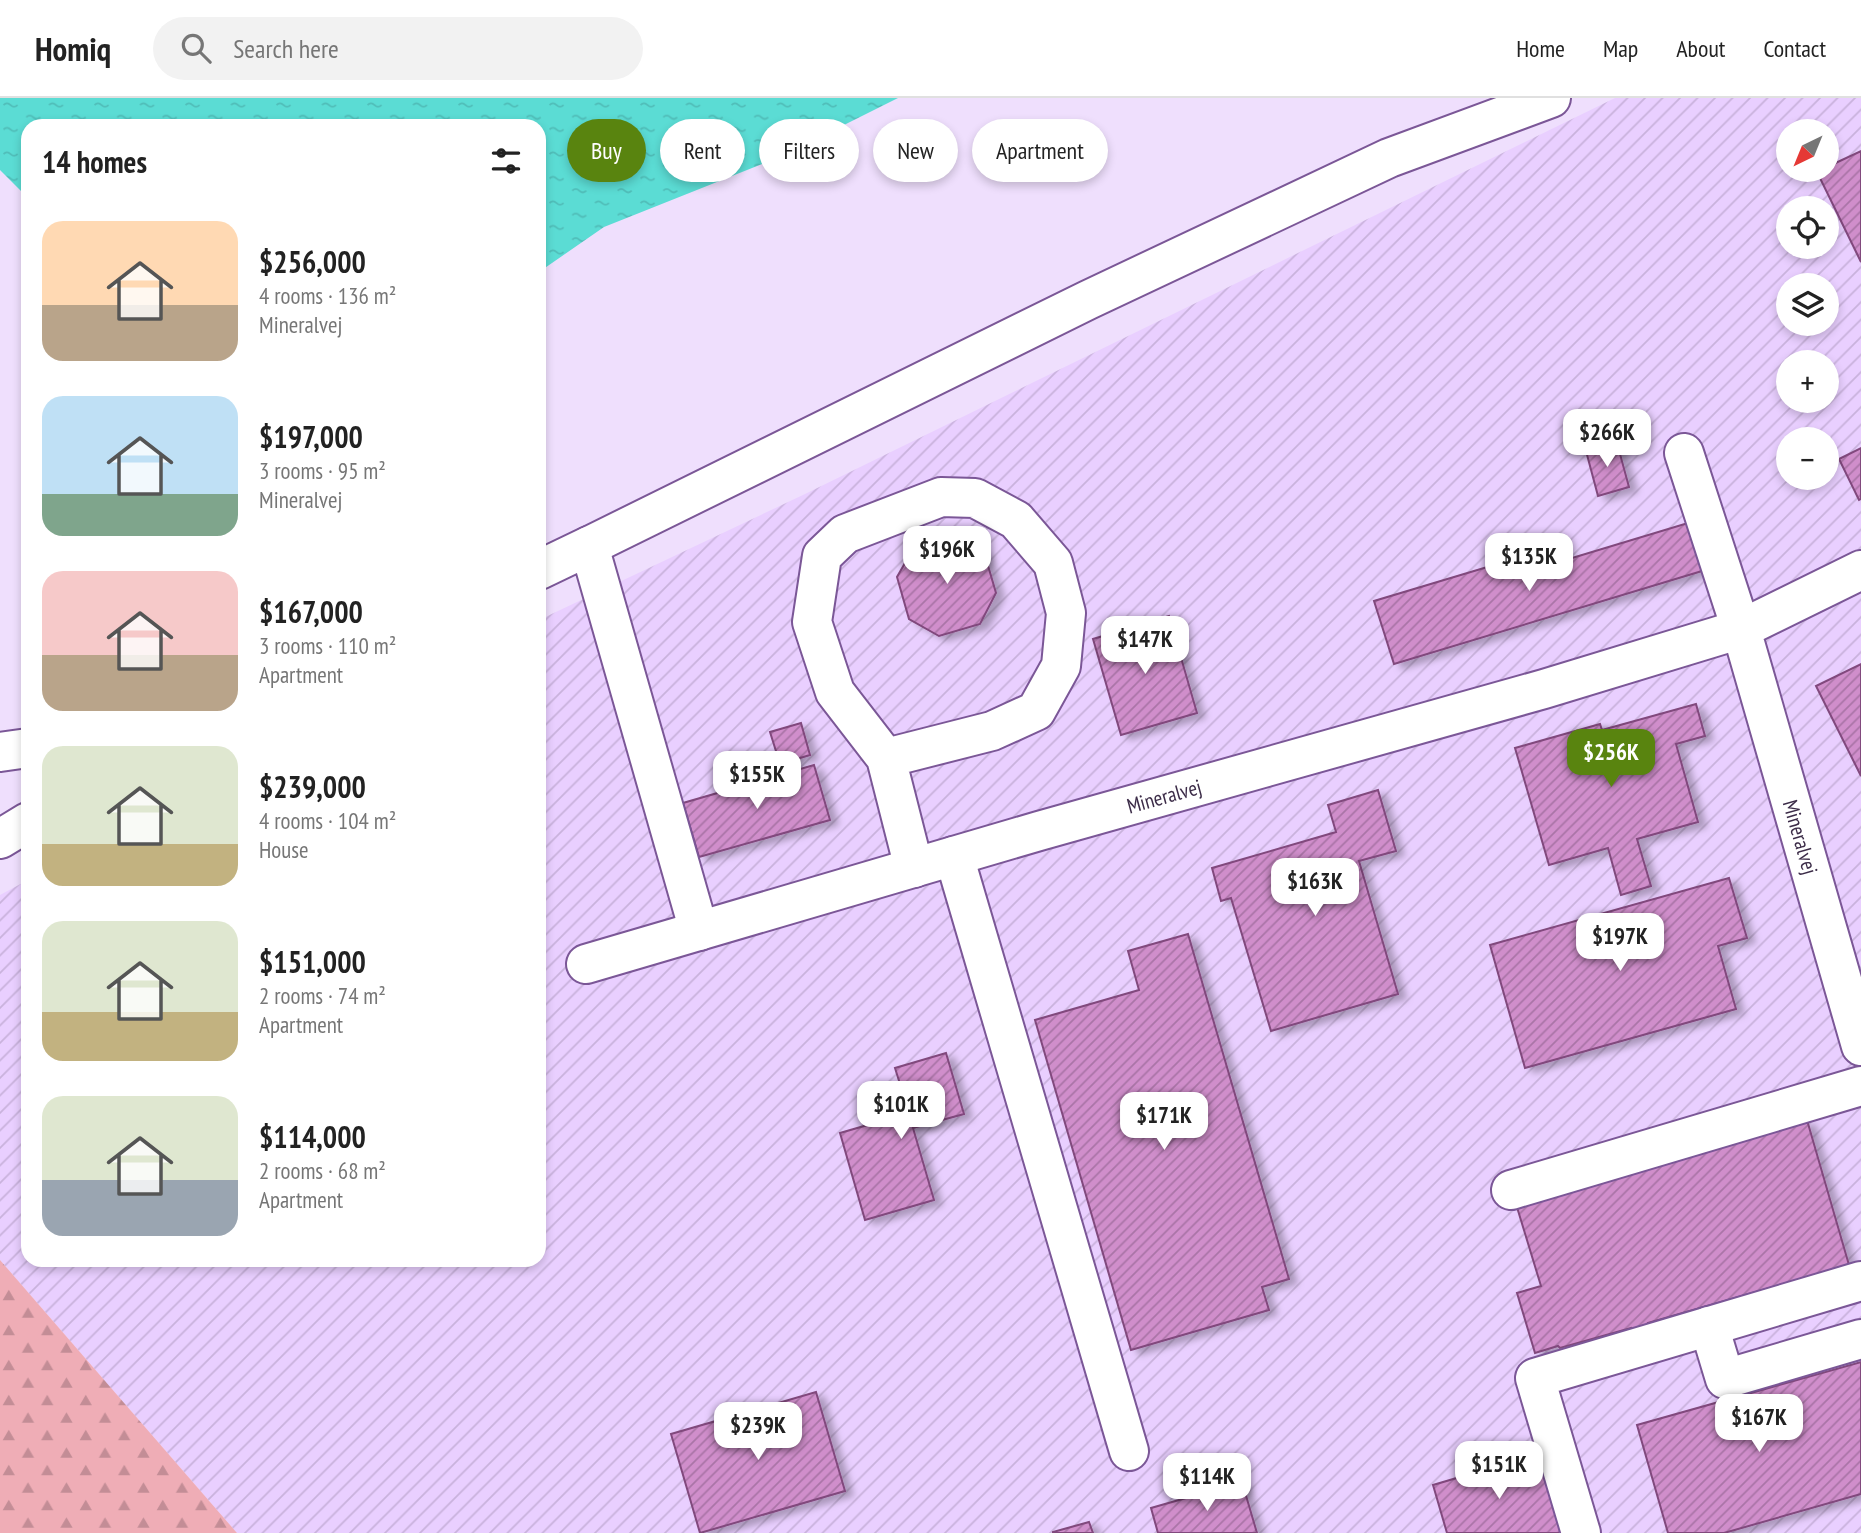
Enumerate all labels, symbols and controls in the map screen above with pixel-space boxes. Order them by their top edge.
search box [153,17,643,80]
text: Homiq [35,27,111,70]
icon: search [177,29,215,67]
text: Search here [233,32,339,65]
text: Home [1516,33,1565,64]
text: Map [1603,33,1638,64]
text: About [1676,33,1725,64]
text: Contact [1763,33,1826,64]
chip: Buy [567,119,646,182]
chip: Rent [660,119,745,182]
chip: Filters [759,119,859,182]
chip: New [873,119,958,182]
chip: Apartment [972,119,1108,182]
north arrow [1776,119,1839,182]
map controls [1776,119,1839,490]
text: 14 homes [42,142,147,181]
icon: filters [487,142,525,180]
button: locate [1776,196,1839,259]
text: $256,000 [259,242,366,281]
icon: home [98,249,182,333]
button: layers [1776,273,1839,336]
text: 4 rooms · 136 m² [259,281,396,310]
text: Mineralvej [259,310,342,339]
button: + [1776,350,1839,413]
pin: $266K [1558,410,1656,469]
text: $197,000 [259,417,363,456]
text: $266K [1579,417,1635,446]
icon: home [98,424,182,508]
button: − [1776,427,1839,490]
text: 3 rooms · 95 m² [259,456,386,485]
text: Mineralvej [259,485,342,514]
pin: $196K [898,526,996,586]
pin: $135K [1480,533,1578,593]
text: $196K [919,534,975,563]
text: $135K [1501,541,1557,570]
text: $167,000 [259,592,363,631]
icon: home [98,599,182,683]
pin: $147K [1096,616,1194,676]
text: $147K [1117,624,1173,653]
text: 3 rooms · 110 m² [259,631,396,660]
text: Apartment [259,660,343,689]
pin: $256K [1562,730,1660,789]
text: $256K [1583,737,1639,766]
pin: $155K [708,752,806,811]
text: $155K [729,759,785,788]
text: $239,000 [259,767,366,806]
street label: Mineralvej [1124,773,1204,819]
icon: home [98,774,182,858]
street label: Mineralvej [1777,796,1824,877]
text: 4 rooms · 104 m² [259,806,396,835]
text: House [259,835,309,864]
pin: $163K [1266,858,1364,918]
text: $163K [1287,866,1343,895]
pin: $197K [1571,914,1669,973]
text: $197K [1592,921,1648,950]
text: $151,000 [259,942,366,981]
icon: home [98,949,182,1033]
text: 2 rooms · 74 m² [259,981,386,1010]
text: Apartment [259,1010,343,1039]
pin: $101K [852,1082,950,1141]
text: $101K [873,1089,929,1118]
pin: $171K [1115,1093,1213,1152]
text: $171K [1136,1100,1192,1129]
text: $114,000 [259,1117,366,1156]
icon: home [98,1124,182,1208]
text: 2 rooms · 68 m² [259,1156,386,1185]
text: Apartment [259,1185,343,1214]
pin: $167K [1710,1394,1808,1454]
pin: $239K [709,1402,807,1462]
text: $167K [1731,1402,1787,1431]
text: $239K [730,1410,786,1439]
pin: $151K [1450,1442,1548,1501]
text: $151K [1471,1449,1527,1478]
pin: $114K [1158,1454,1256,1513]
text: $114K [1179,1461,1235,1490]

